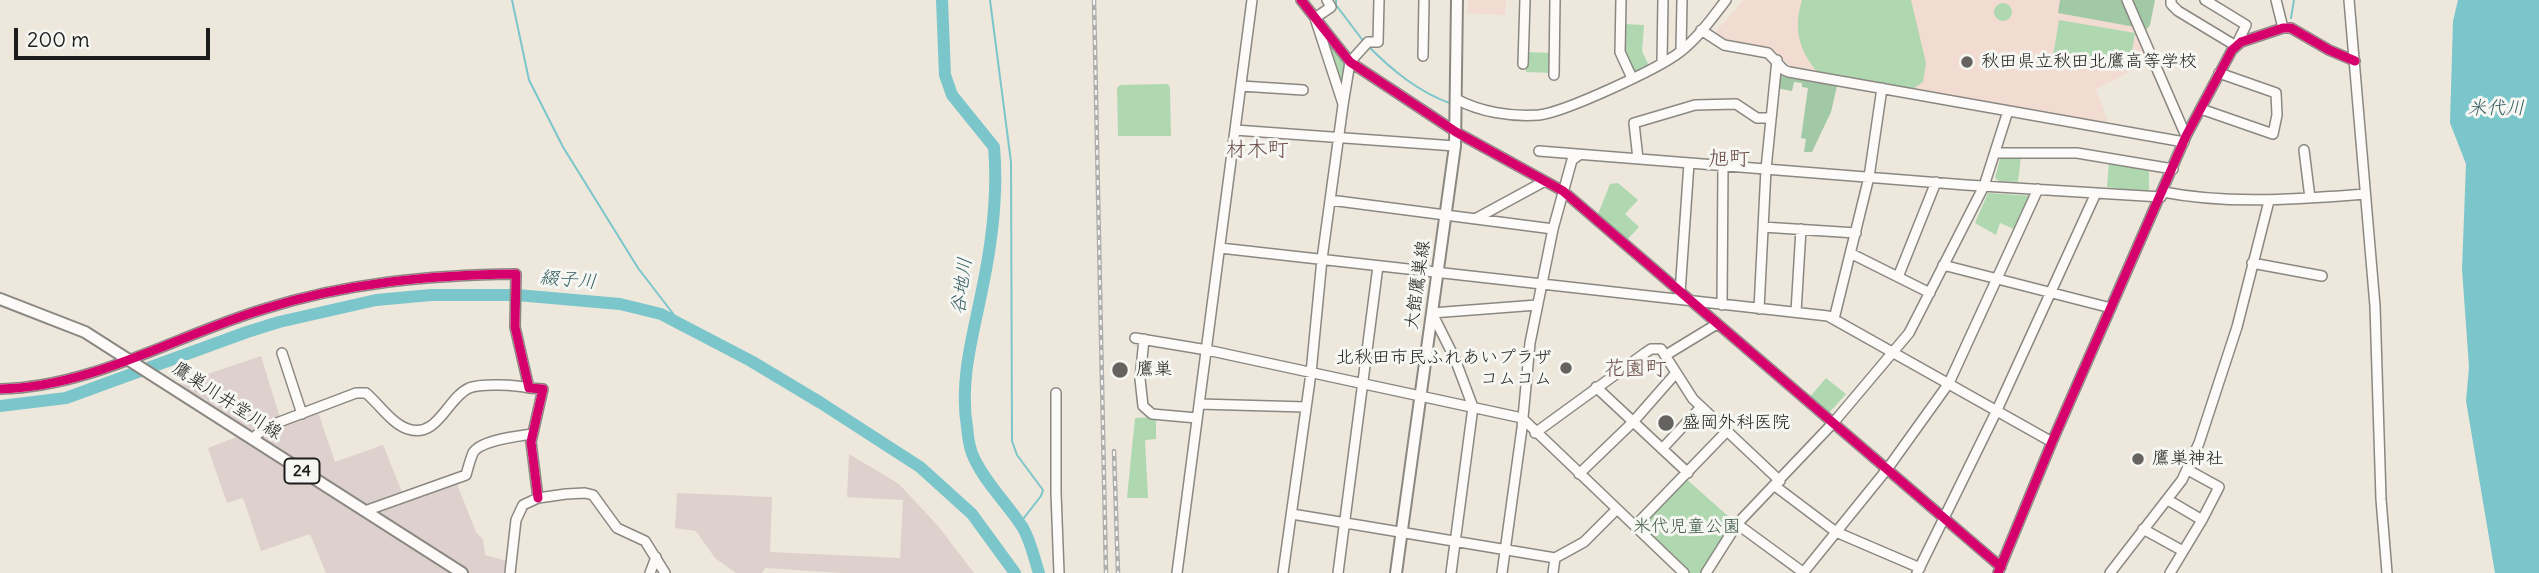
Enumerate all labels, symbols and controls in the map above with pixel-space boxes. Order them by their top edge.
scale bar [18,14,214,58]
text: 200 m [27,26,90,53]
place label: 秋田県立秋田北鷹高等学校 [1981,51,2197,73]
marker: 秋田県立秋田北鷹高等学校 [1959,54,1975,70]
water label: 米代川 [2468,98,2524,120]
district label: 材木町 [1226,137,1288,163]
district label: 旭町 [1708,146,1750,172]
street label: 大館鷹巣線 [1401,239,1435,331]
water label: 谷地川 [947,256,977,316]
water label: 綴子川 [539,266,597,294]
place label: 北秋田市民ふれあいプラザ コムコム [1336,347,1552,390]
district label: 花園町 [1604,356,1666,382]
street label: 鷹巣川井堂川線 [168,358,286,444]
place label: 鷹巣 [1136,359,1172,381]
marker: 鷹巣 [1110,360,1130,380]
marker: 北秋田市民ふれあいプラザ コムコム [1558,360,1574,376]
place label: 盛岡外科医院 [1682,412,1790,434]
marker: 盛岡外科医院 [1656,413,1676,433]
place label: 鷹巣神社 [2152,448,2224,470]
marker: 鷹巣神社 [2130,451,2146,467]
road number: 24 [284,458,320,484]
park label: 米代児童公園 [1633,516,1741,538]

